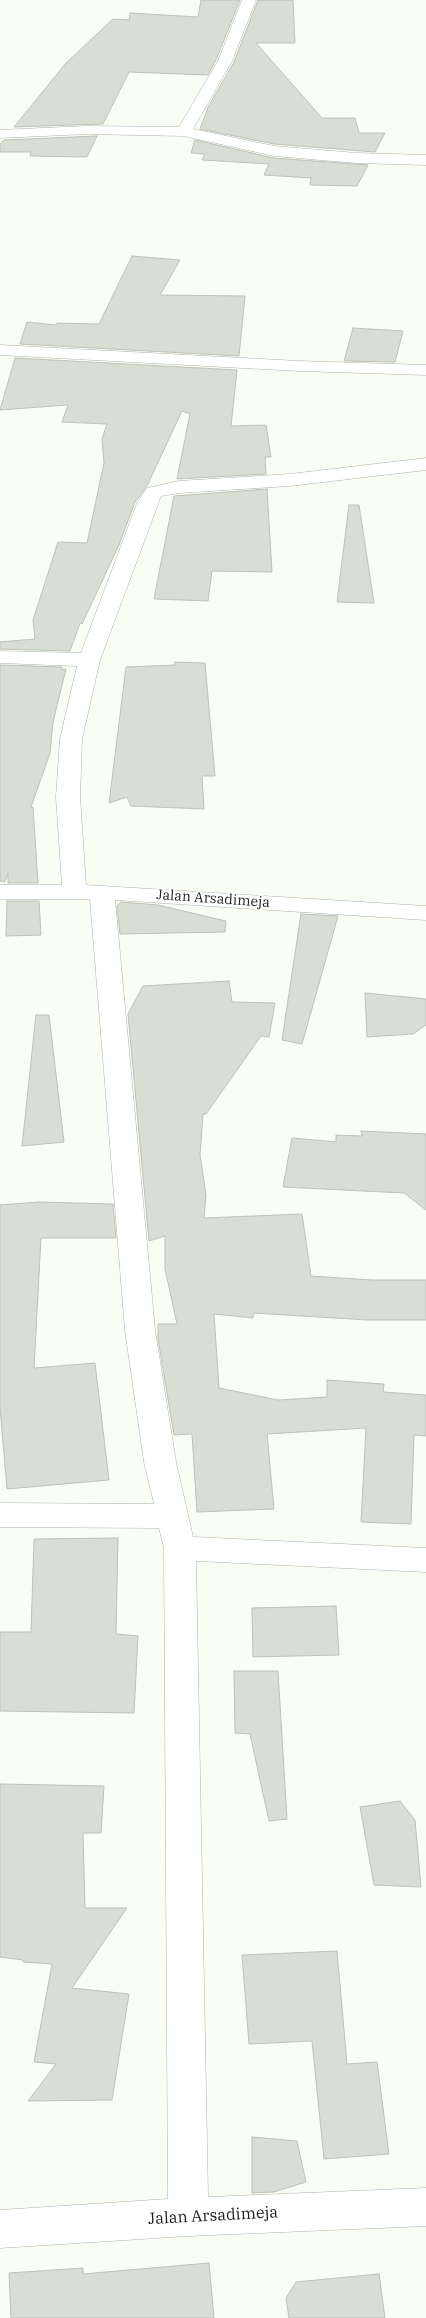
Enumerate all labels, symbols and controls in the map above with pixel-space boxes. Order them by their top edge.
street label: Jalan Arsadimeja [156,887,270,911]
street label: Jalan Arsadimeja [147,2203,279,2229]

